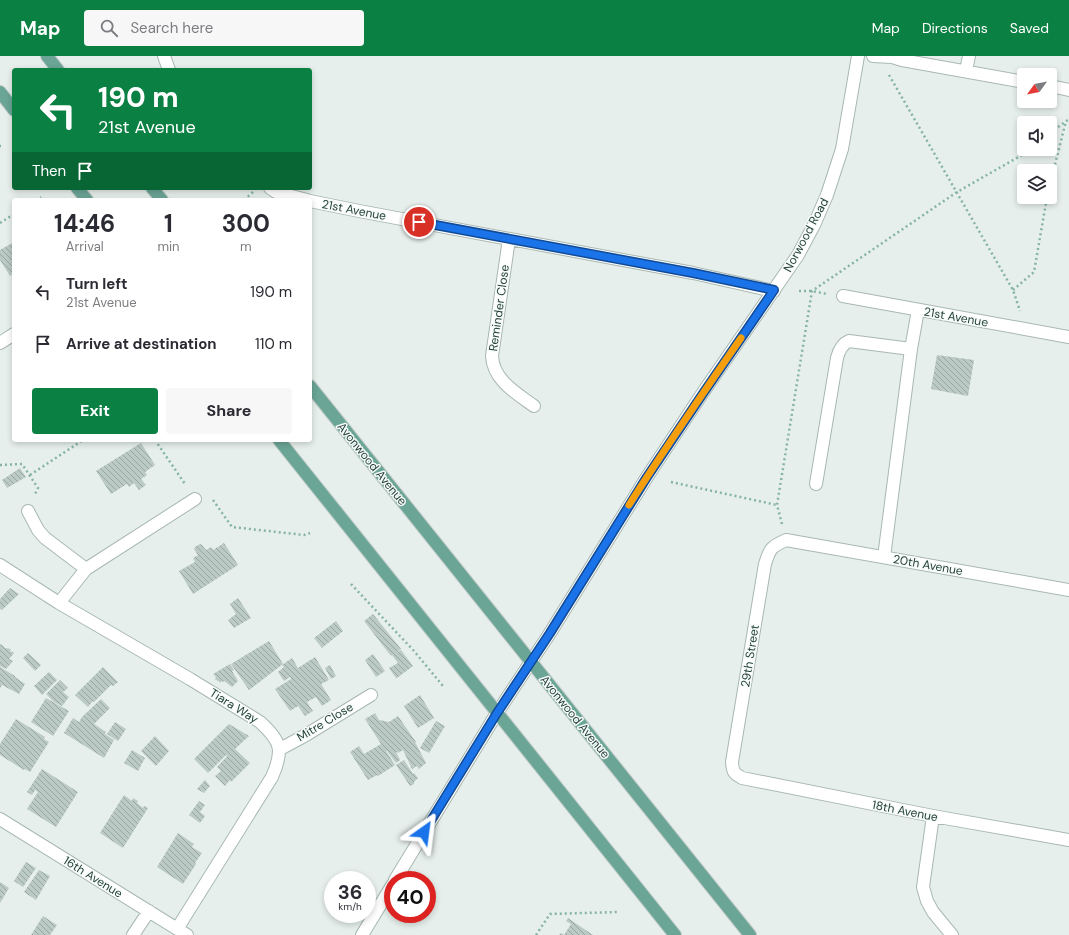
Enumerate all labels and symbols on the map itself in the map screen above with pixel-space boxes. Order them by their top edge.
north arrow [1017,68,1057,108]
street label: Norwood Road [780,195,832,275]
street label: 21st Avenue [321,196,388,224]
pin [402,205,436,239]
street label: Reminder Close [485,264,513,352]
street label: 21st Avenue [923,303,990,331]
street label: Avonwood Avenue [334,419,410,509]
street label: 20th Avenue [892,551,964,579]
street label: 29th Street [737,623,763,688]
street label: Avonwood Avenue [537,672,613,762]
street label: Tiara Way [207,685,262,727]
street label: Mitre Close [294,699,356,745]
street label: 18th Avenue [871,797,939,825]
position arrow [403,811,445,853]
street label: 16th Avenue [60,853,126,902]
speed limit sign: 40 [384,871,436,923]

